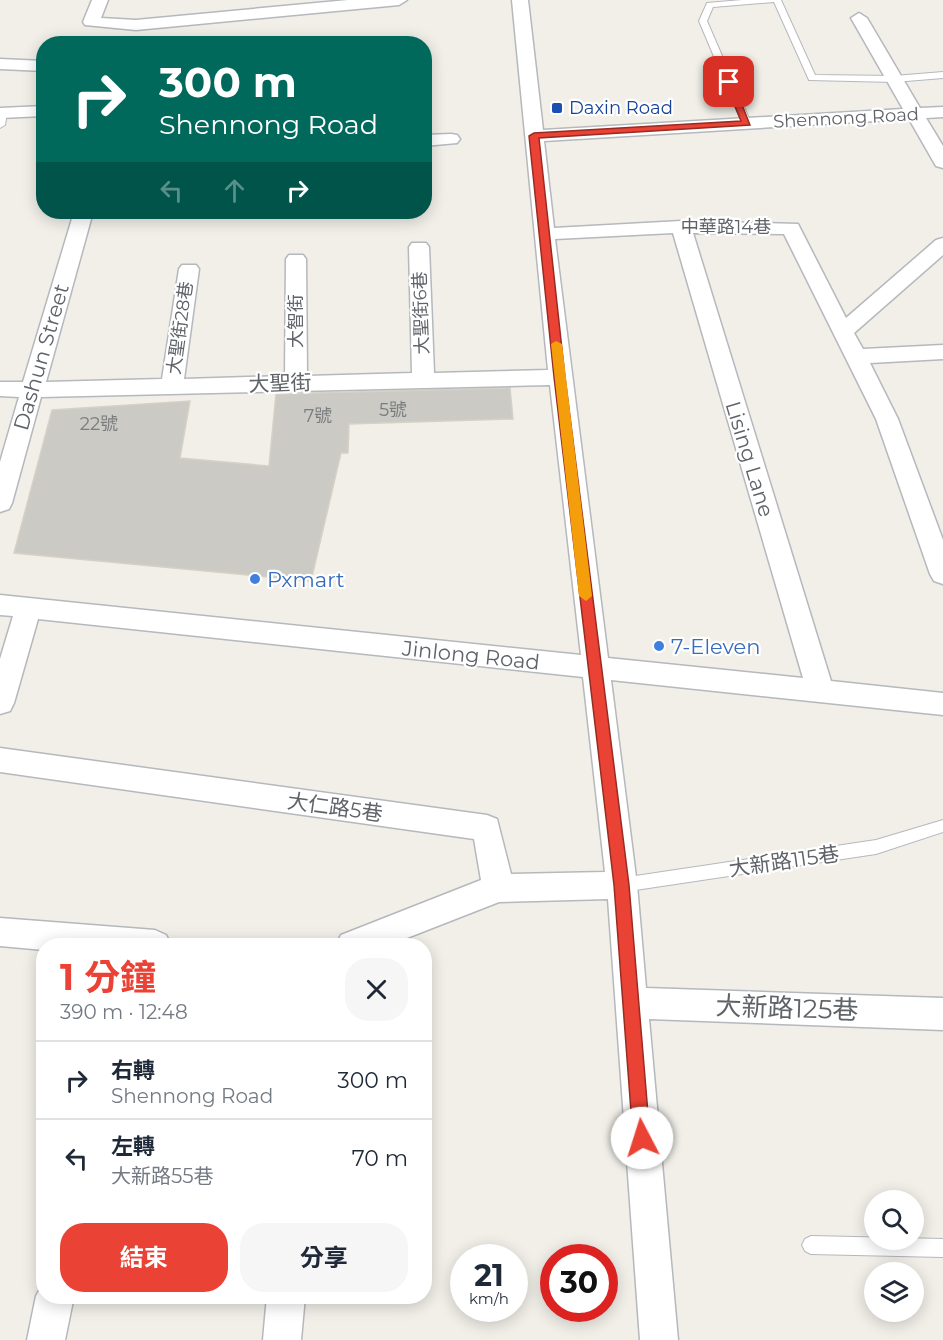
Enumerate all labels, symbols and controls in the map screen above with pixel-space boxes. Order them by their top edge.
text: 300 m [159,56,297,108]
pin [703,56,754,107]
icon: right [60,60,138,138]
icon: arrive [712,65,745,98]
place label: Daxin Road [569,97,673,119]
marker: Daxin Road [550,101,564,115]
street label: Shennong Road [773,103,919,133]
text: Shennong Road [159,108,378,141]
icon: left [155,174,188,207]
icon: ahead [218,174,251,207]
icon: right [281,174,314,207]
street label: 中華路14巷 [681,216,771,238]
street label: 大聖街6巷 [409,271,433,355]
street label: 大聖街28巷 [163,280,197,376]
street label: Dashun Street [8,281,74,433]
street label: 大智街 [285,294,307,348]
street label: 大聖街 [248,369,312,397]
street label: Lising Lane [721,398,779,520]
house number: 5號 [379,399,407,421]
house number: 7號 [304,405,332,427]
house number: 22號 [80,413,118,435]
place label: Pxmart [267,567,345,592]
marker: Pxmart [248,572,262,586]
place label: 7-Eleven [671,634,760,659]
street label: Jinlong Road [400,635,541,675]
marker: 7-Eleven [652,639,666,653]
street label: 大仁路5巷 [286,788,384,826]
street label: 大新路115巷 [727,841,841,881]
text: 1 分鐘 [60,955,156,999]
button: close [345,958,408,1021]
street label: 大新路125巷 [715,990,859,1026]
text: 390 m · 12:48 [60,1000,188,1024]
text: 右轉 [111,1057,155,1084]
icon: right [60,1064,93,1097]
text: 300 m [337,1067,408,1094]
text: Shennong Road [111,1084,273,1108]
position arrow [610,1106,674,1170]
text: 左轉 [111,1133,155,1160]
icon: left [60,1142,93,1175]
text: 70 m [352,1145,408,1172]
text: 大新路55巷 [111,1164,214,1188]
map controls [864,1190,924,1322]
button: search [864,1190,924,1250]
button: 結束 [60,1223,228,1292]
button: 分享 [240,1223,408,1292]
speed limit sign: 30 [540,1244,618,1322]
text: 21 [474,1257,504,1294]
button: layers [864,1262,924,1322]
text: km/h [469,1289,509,1308]

